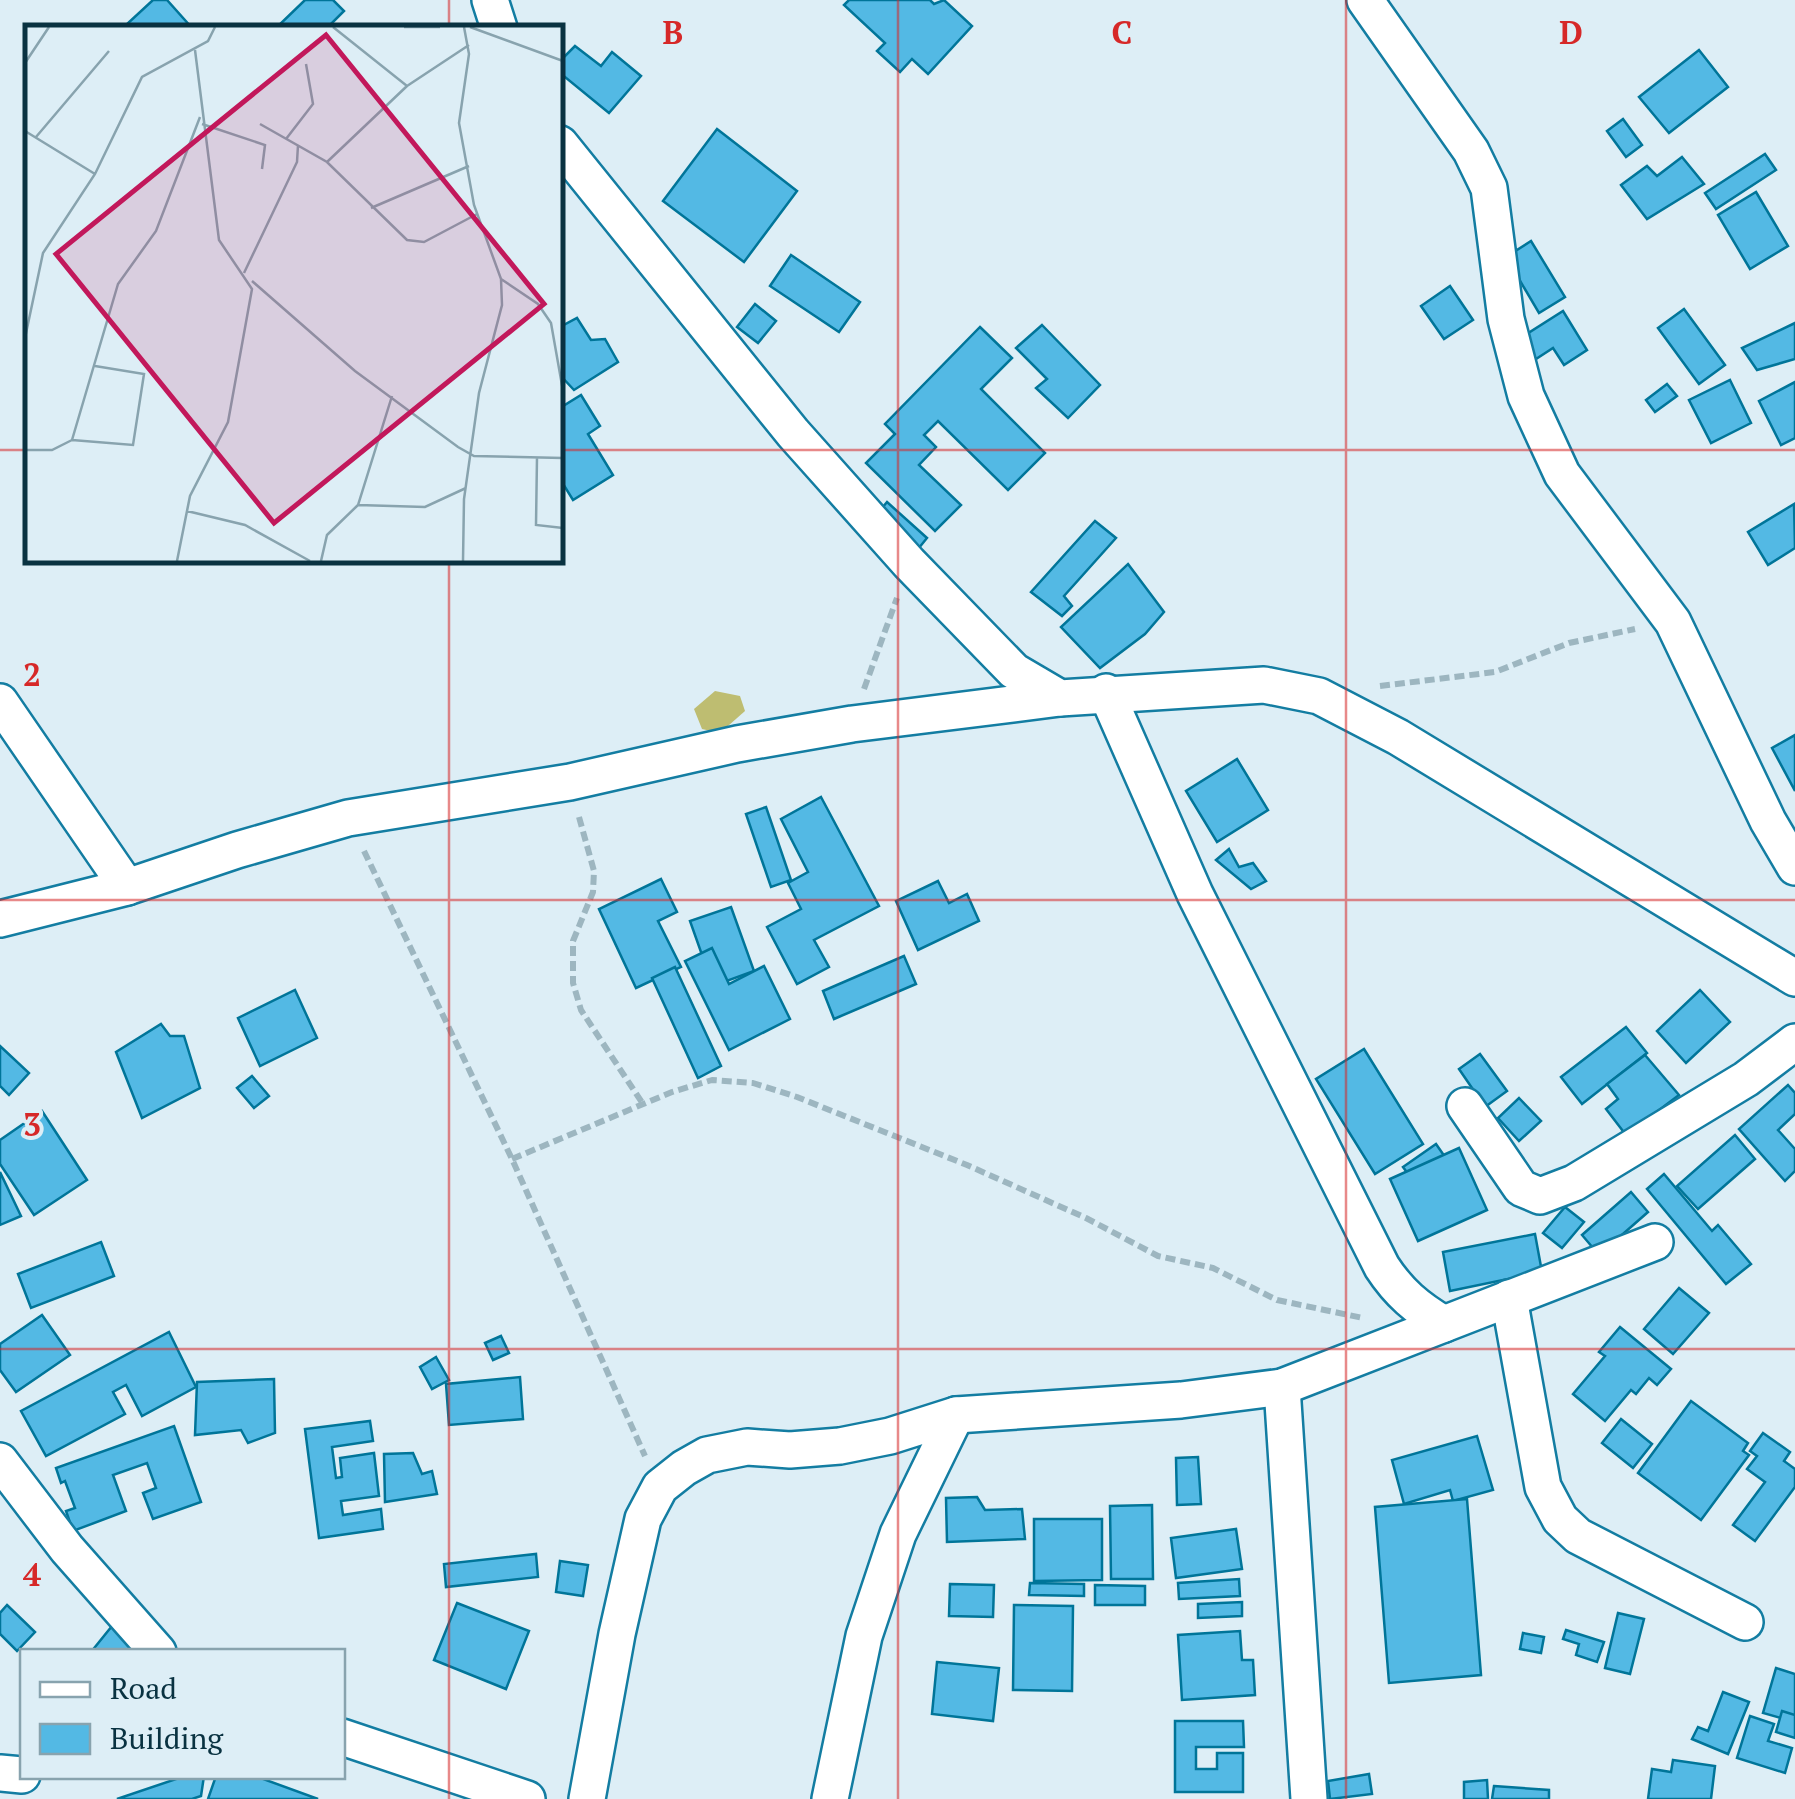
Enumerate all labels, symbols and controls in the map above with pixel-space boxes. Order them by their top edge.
text: B [663,11,683,53]
text: C [1112,11,1132,53]
text: D [1559,11,1583,53]
inset map [25,25,562,562]
text: 2 [23,653,41,695]
text: 3 [23,1103,41,1145]
text: 4 [23,1553,41,1595]
legend [20,1649,345,1779]
text: Road [110,1668,177,1708]
text: Building [110,1718,224,1758]

